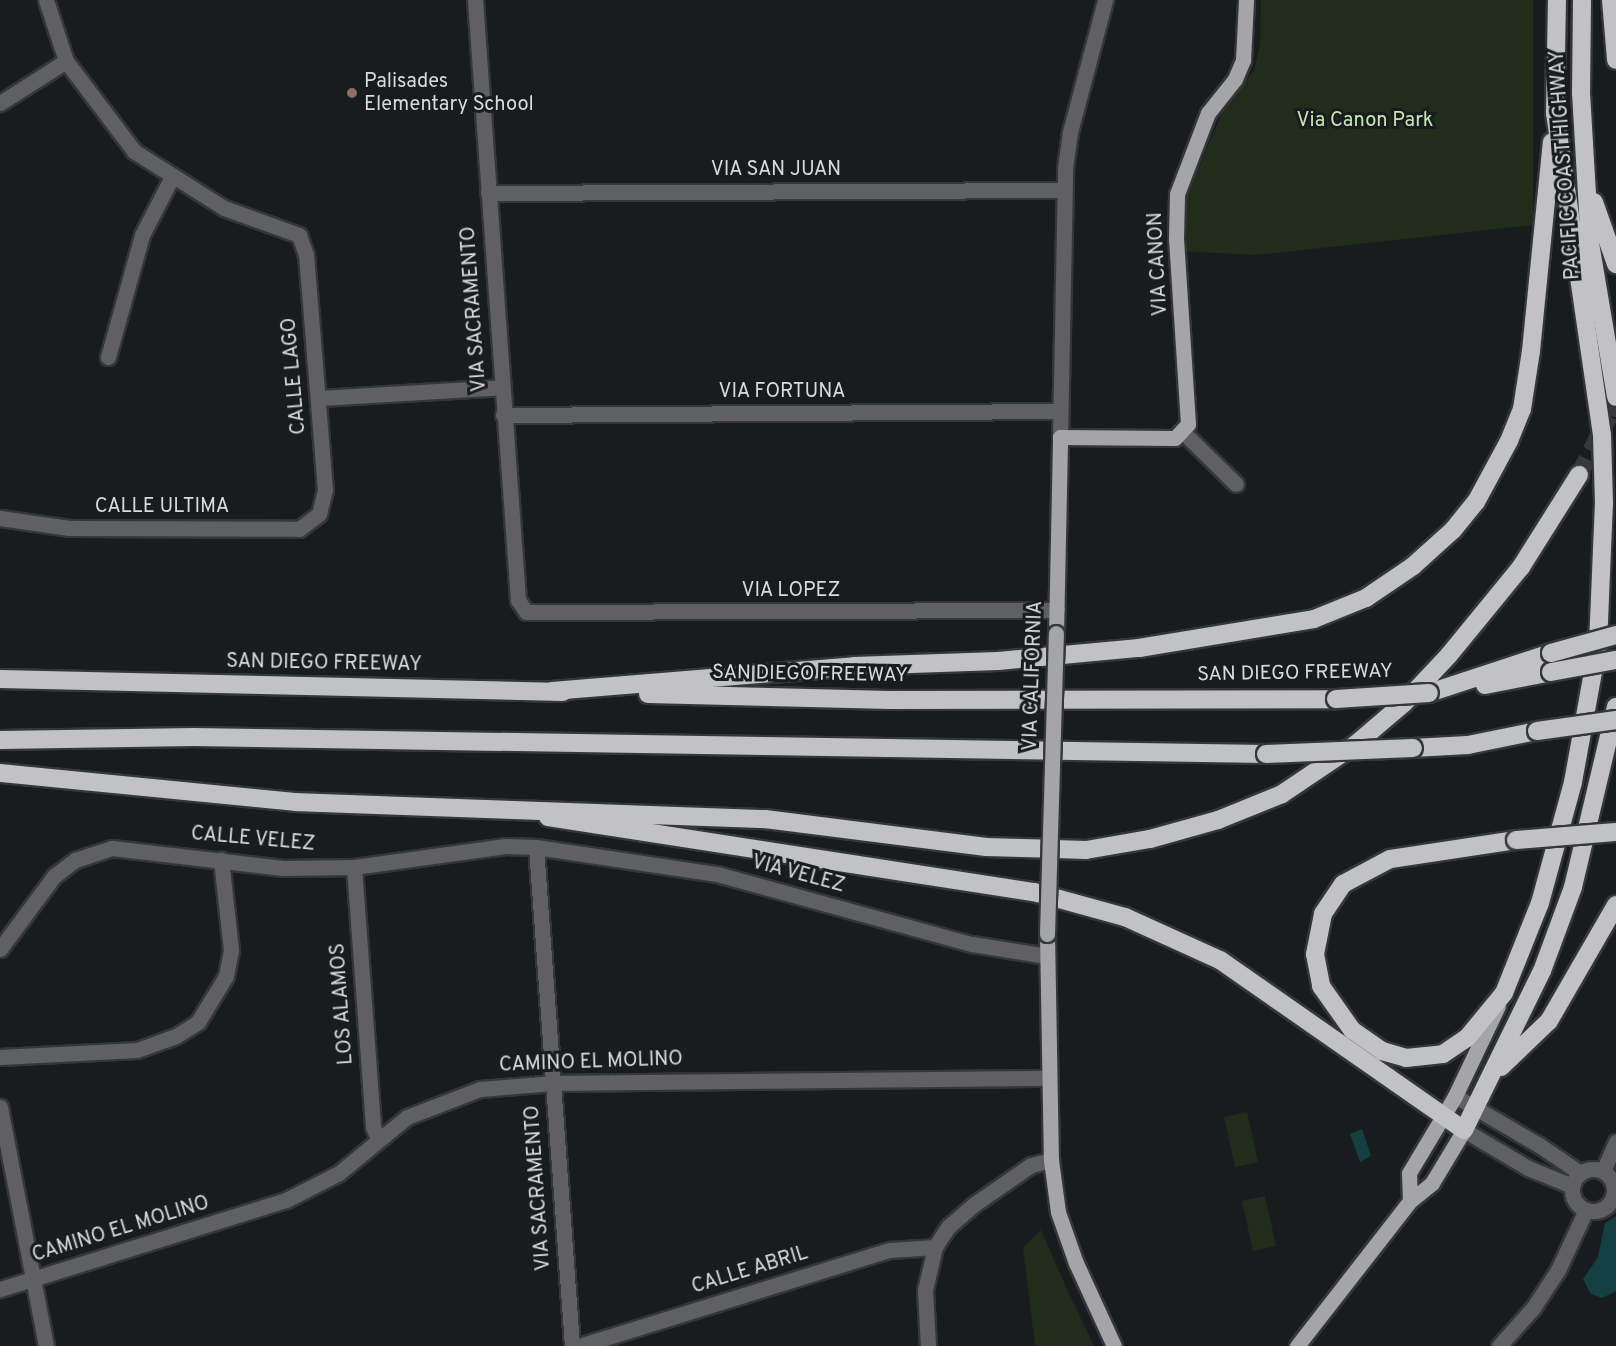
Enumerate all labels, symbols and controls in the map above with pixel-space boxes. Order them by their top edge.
street label: PACIFIC COAST HIGHWAY [1546,49,1586,281]
place label: Palisades Elementary School [364,70,534,117]
marker: Palisades Elementary School [345,86,359,100]
park label: Via Canon Park [1297,109,1433,133]
street label: VIA SAN JUAN [710,158,842,182]
street label: VIA CANON [1144,211,1174,317]
street label: VIA SACRAMENTO [457,225,493,393]
street label: CALLE LAGO [278,317,312,435]
street label: VIA FORTUNA [718,380,846,404]
street label: CALLE ULTIMA [95,495,229,519]
street label: VIA LOPEZ [741,579,841,603]
street label: VIA CALIFORNIA [1019,600,1049,752]
street label: SAN DIEGO FREEWAY [226,650,422,678]
street label: SAN DIEGO FREEWAY [1197,660,1393,688]
street label: SAN DIEGO FREEWAY [712,661,908,689]
street label: CALLE VELEZ [189,823,317,857]
street label: VIA VELEZ [748,851,848,899]
street label: LOS ALAMOS [327,942,359,1066]
street label: CAMINO EL MOLINO [498,1048,684,1078]
street label: VIA SACRAMENTO [521,1104,557,1272]
street label: CAMINO EL MOLINO [29,1192,213,1268]
street label: CALLE ABRIL [689,1242,811,1300]

